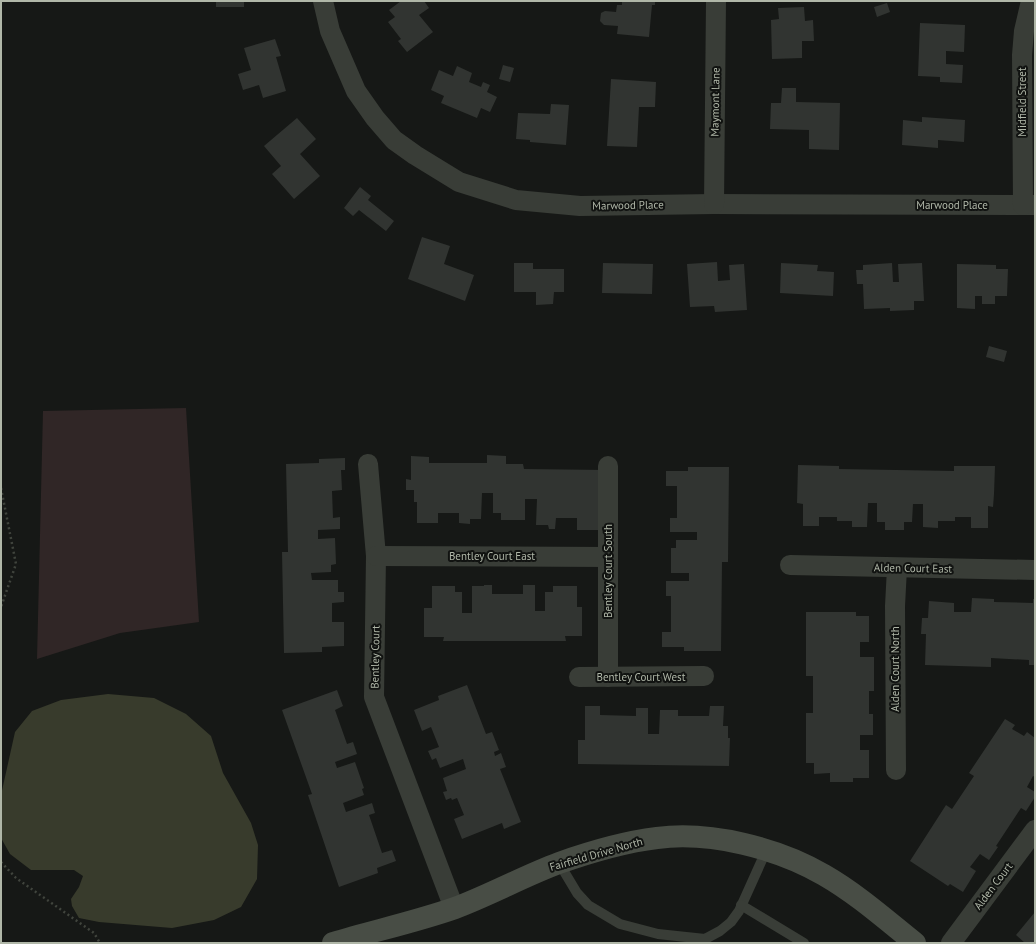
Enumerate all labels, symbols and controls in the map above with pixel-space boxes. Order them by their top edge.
street label: Maymont Lane [707,67,723,137]
street label: Midfield Street [1015,67,1029,137]
street label: Marwood Place [592,197,664,213]
street label: Marwood Place [916,198,988,212]
street label: Bentley Court South [601,524,615,618]
street label: Bentley Court East [449,549,535,563]
street label: Alden Court East [874,560,953,576]
street label: Bentley Court [367,625,383,689]
street label: Alden Court North [888,626,902,712]
street label: Bentley Court West [597,670,686,684]
street label: Fairfield Drive North [548,834,644,874]
street label: Alden Court [971,859,1015,912]

